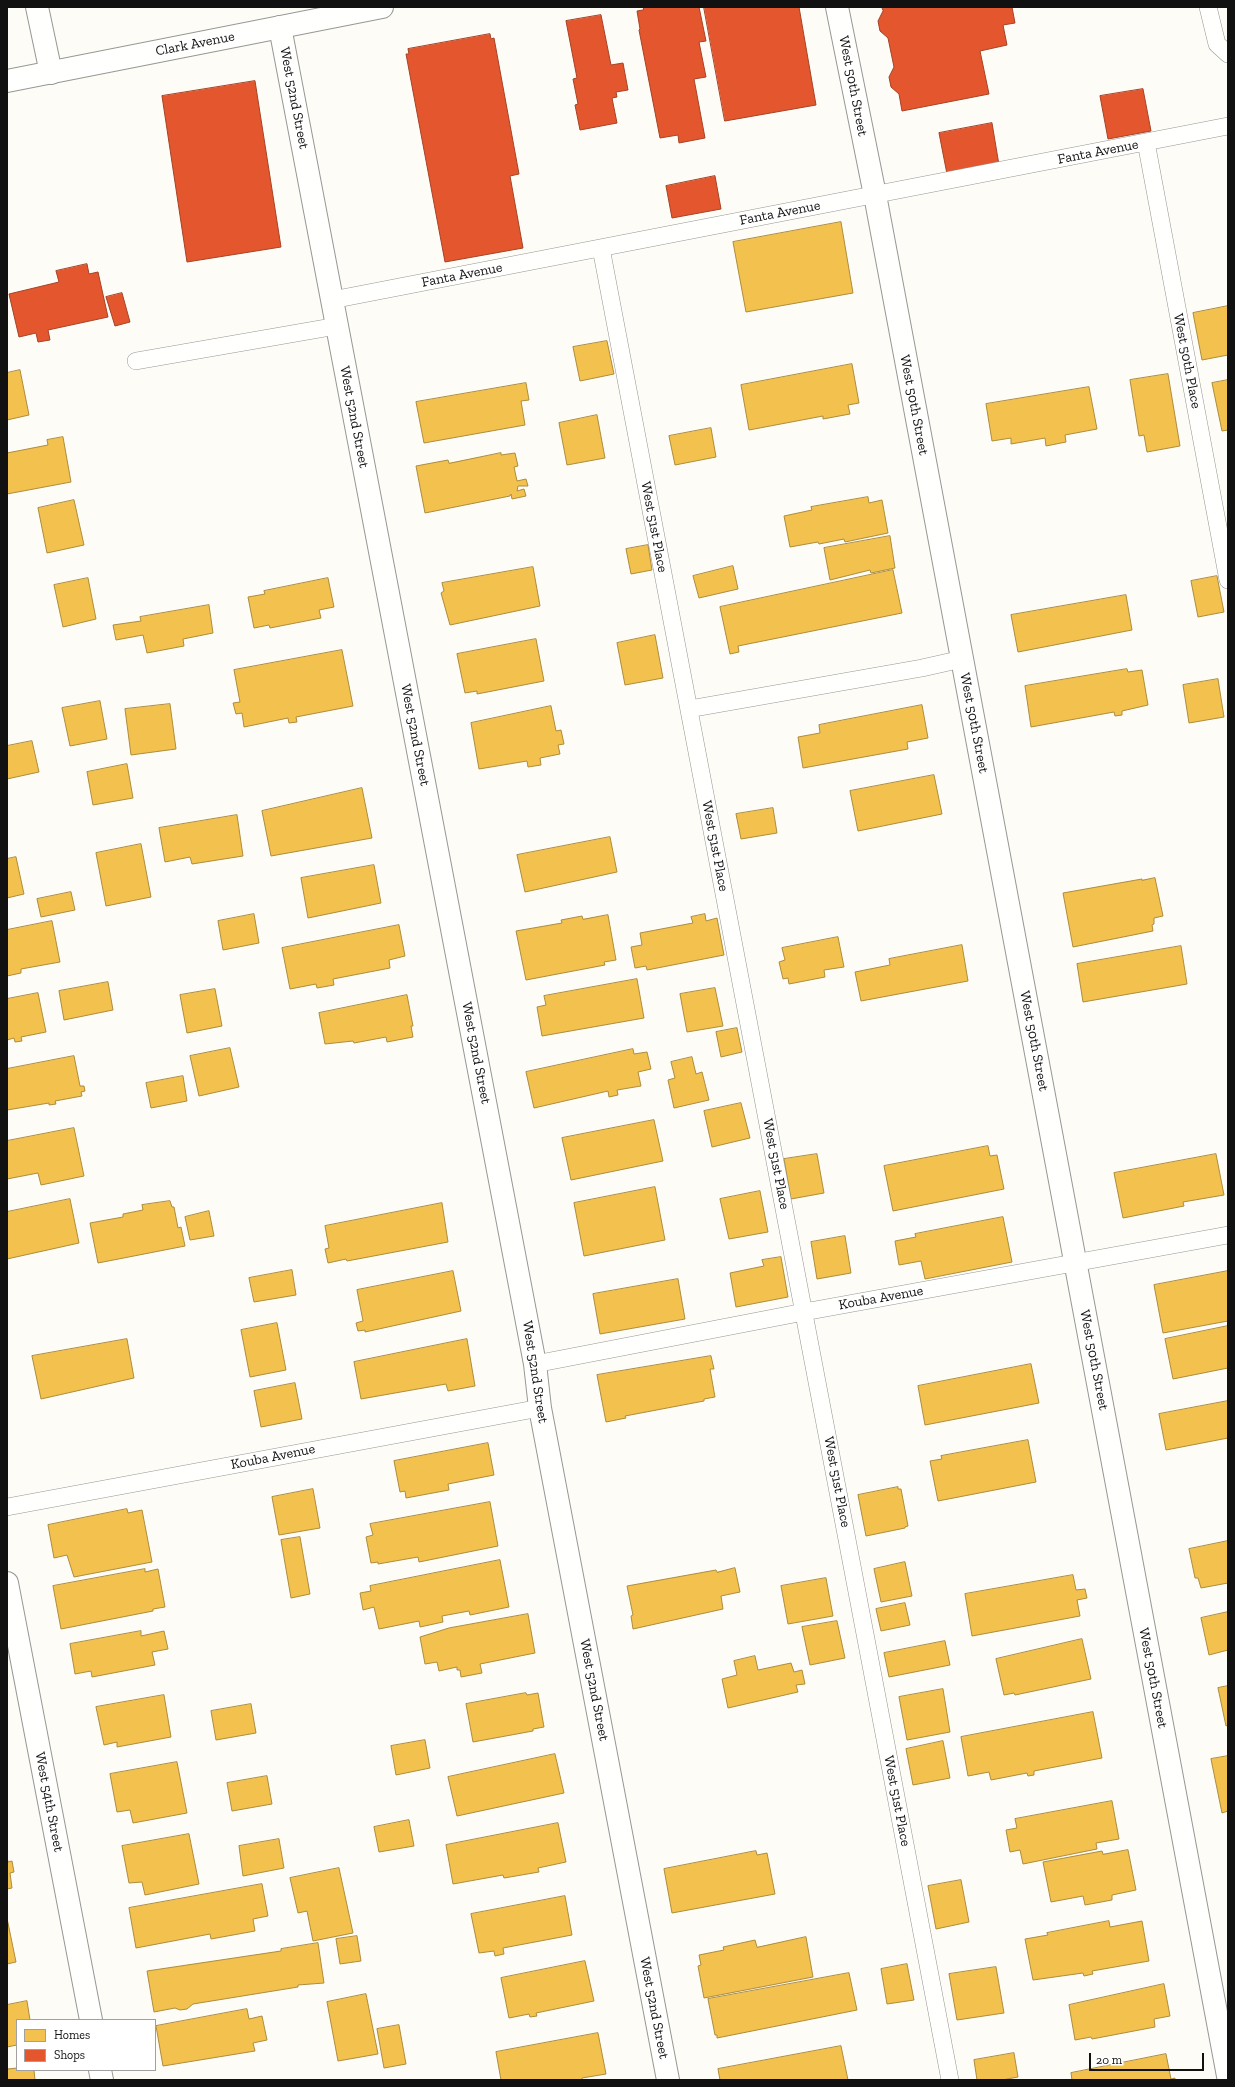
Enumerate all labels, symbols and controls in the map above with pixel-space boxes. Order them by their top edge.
street label: Clark Avenue [154,28,236,60]
street label: West 50th Street [835,34,871,138]
street label: West 52nd Street [276,46,312,150]
street label: Fanta Avenue [1056,136,1140,168]
street label: Fanta Avenue [738,197,822,229]
street label: Fanta Avenue [420,259,504,291]
street label: West 50th Place [1170,312,1204,410]
street label: West 50th Street [896,353,932,457]
street label: West 52nd Street [336,365,372,469]
street label: West 51st Place [637,480,671,574]
street label: West 50th Street [956,671,992,775]
street label: West 52nd Street [397,683,433,787]
street label: West 51st Place [698,799,732,893]
street label: West 50th Street [1016,989,1052,1093]
street label: West 52nd Street [458,1001,494,1105]
street label: West 51st Place [759,1117,793,1211]
street label: Kouba Avenue [837,1282,925,1314]
street label: West 50th Street [1076,1308,1112,1412]
street label: West 52nd Street [519,1319,551,1425]
street label: West 51st Place [820,1435,854,1529]
street label: Kouba Avenue [229,1441,317,1473]
street label: West 50th Street [1135,1626,1171,1730]
street label: West 52nd Street [576,1638,612,1742]
street label: West 54th Street [31,1751,67,1853]
street label: West 51st Place [880,1754,914,1848]
street label: West 52nd Street [636,1956,672,2060]
legend [16,2019,156,2071]
text: Homes [54,2028,90,2042]
scale bar [1091,2045,1206,2071]
text: Shops [54,2048,85,2062]
text: 20 m [1096,2053,1122,2067]

